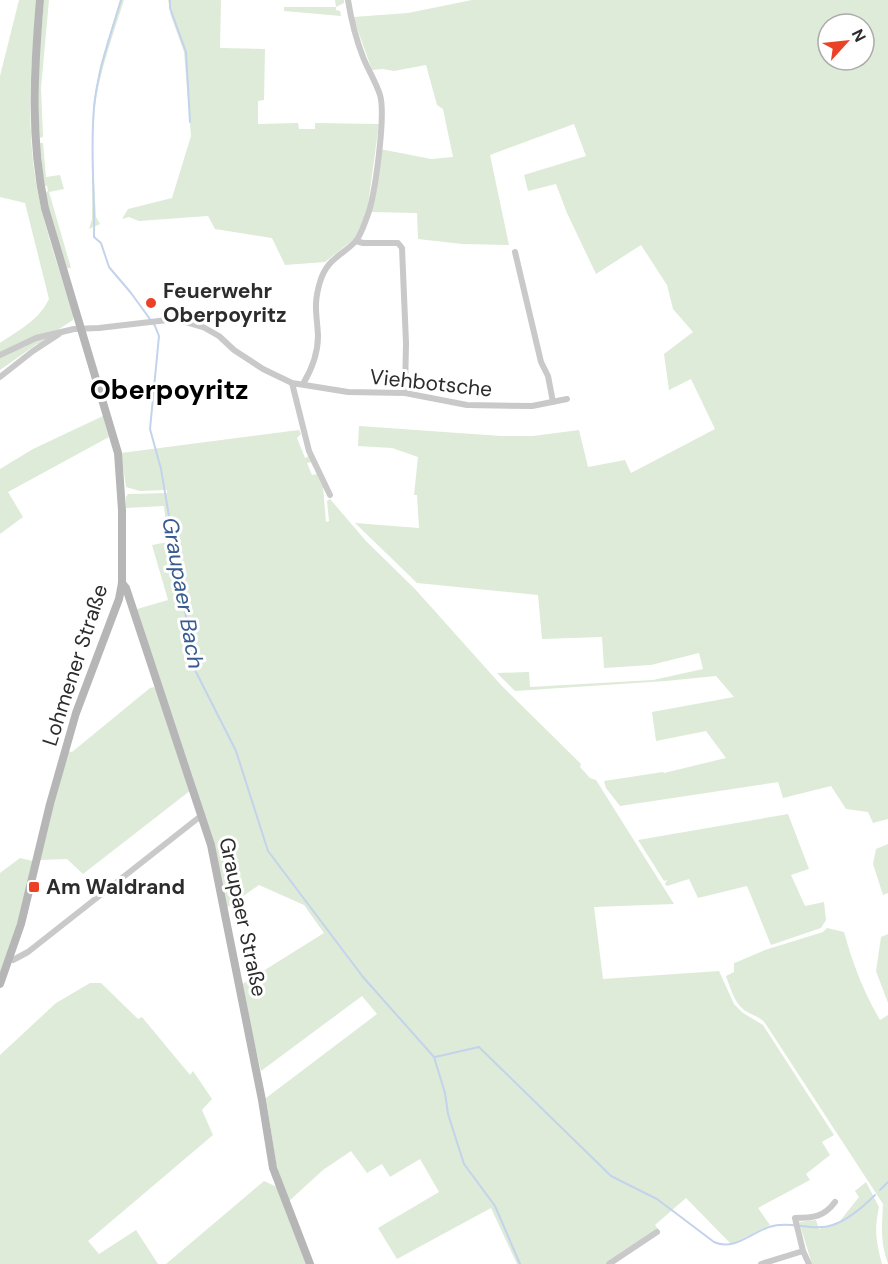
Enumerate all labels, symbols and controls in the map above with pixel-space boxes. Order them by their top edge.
north arrow [816,12,876,72]
text: N [847,25,871,45]
place label: Feuerwehr Oberpoyritz [163,277,286,329]
marker: Feuerwehr Oberpoyritz [144,296,158,310]
street label: Viehbotsche [368,363,494,403]
district label: Oberpoyritz [90,372,248,407]
water label: Graupaer Bach [155,515,211,671]
street label: Lohmener Straße [36,581,114,749]
street label: Graupaer Straße [212,835,274,999]
place label: Am Waldrand [46,873,185,901]
marker: Am Waldrand [27,880,41,894]

